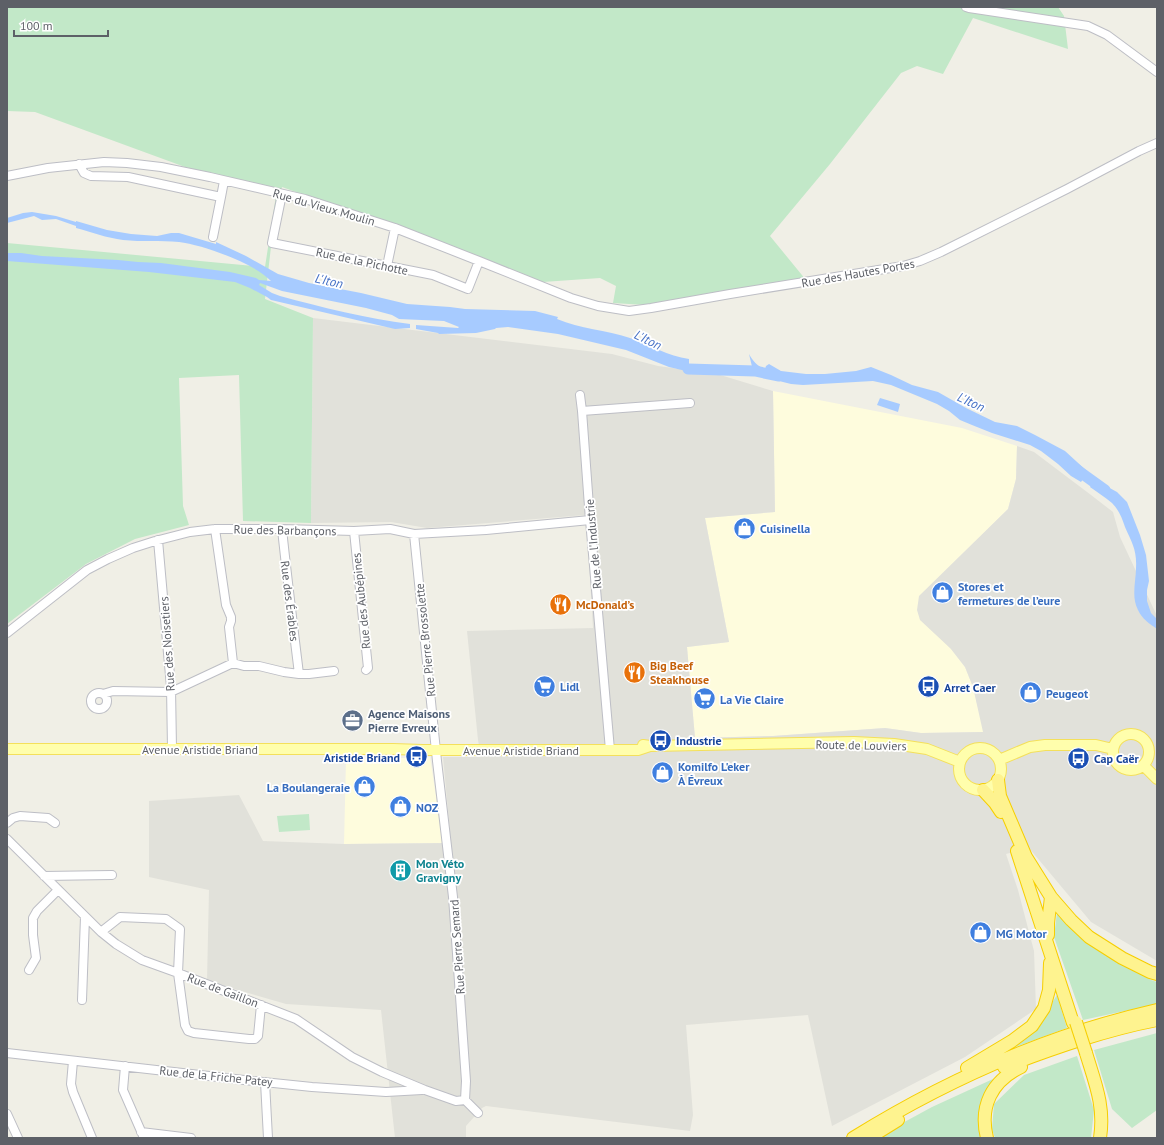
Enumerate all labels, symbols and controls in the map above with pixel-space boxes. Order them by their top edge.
scale bar [14,12,108,38]
text: 100 m [20,18,53,33]
street label: Rue du Vieux Moulin [271,185,377,229]
street label: Rue de la Pichotte [315,244,409,278]
street label: Rue des Hautes Portes [800,256,916,290]
water label: L'Iton [313,270,345,293]
water label: L'Iton [632,326,665,354]
water label: L'Iton [955,388,988,416]
street label: Rue de l'Industrie [582,498,604,590]
shop icon: Cuisinella [732,515,758,541]
place label: Cuisinella [760,521,810,536]
street label: Rue des Barbançons [233,522,337,538]
street label: Rue des Aubépines [348,552,374,650]
street label: Rue des Érables [278,560,302,642]
place label: Stores et fermetures de l’eure [958,579,1060,608]
shop icon: Stores et fermetures de l’eure [930,580,956,606]
street label: Rue Pierre Brossolette [412,583,438,697]
restaurant icon: McDonald’s [547,591,573,617]
street label: Rue des Noisetiers [156,596,178,692]
place label: McDonald’s [576,597,634,612]
place label: Big Beef Steakhouse [650,658,709,687]
restaurant icon: Big Beef Steakhouse [622,659,648,685]
supermarket icon: Lidl [531,673,557,699]
bus stop icon: Arret Caer [916,674,942,700]
place label: Lidl [560,679,580,694]
place label: Arret Caer [944,680,996,695]
shop icon: Peugeot [1017,680,1043,706]
supermarket icon: La Vie Claire [692,686,718,712]
place label: Peugeot [1046,686,1089,701]
place label: La Vie Claire [720,692,784,707]
place label: Agence Maisons Pierre Evreux [368,706,450,735]
office icon: Agence Maisons Pierre Evreux [339,707,365,733]
bus stop icon: Industrie [647,727,673,753]
place label: Industrie [676,733,722,748]
street label: Route de Louviers [815,737,907,753]
street label: Avenue Aristide Briand [142,742,258,757]
street label: Avenue Aristide Briand [463,743,579,758]
bus stop icon: Aristide Briand [403,744,429,770]
bus stop icon: Cap Caër [1065,745,1091,771]
place label: Aristide Briand [324,750,400,765]
place label: Cap Caër [1094,751,1140,766]
place label: Komilfo L'eker À Évreux [678,759,750,788]
shop icon: Komilfo L'eker À Évreux [650,760,676,786]
shop icon: La Boulangeraie [352,774,378,800]
place label: La Boulangeraie [267,780,350,795]
shop icon: NOZ [387,794,413,820]
place label: NOZ [416,800,439,815]
place label: Mon Véto Gravigny [416,856,465,885]
building icon: Mon Véto Gravigny [388,857,414,883]
street label: Rue Pierre Semard [446,899,468,995]
shop icon: MG Motor [968,920,994,946]
place label: MG Motor [996,926,1048,941]
street label: Rue de Gaillon [185,970,261,1010]
street label: Rue de la Friche Patey [159,1063,274,1089]

